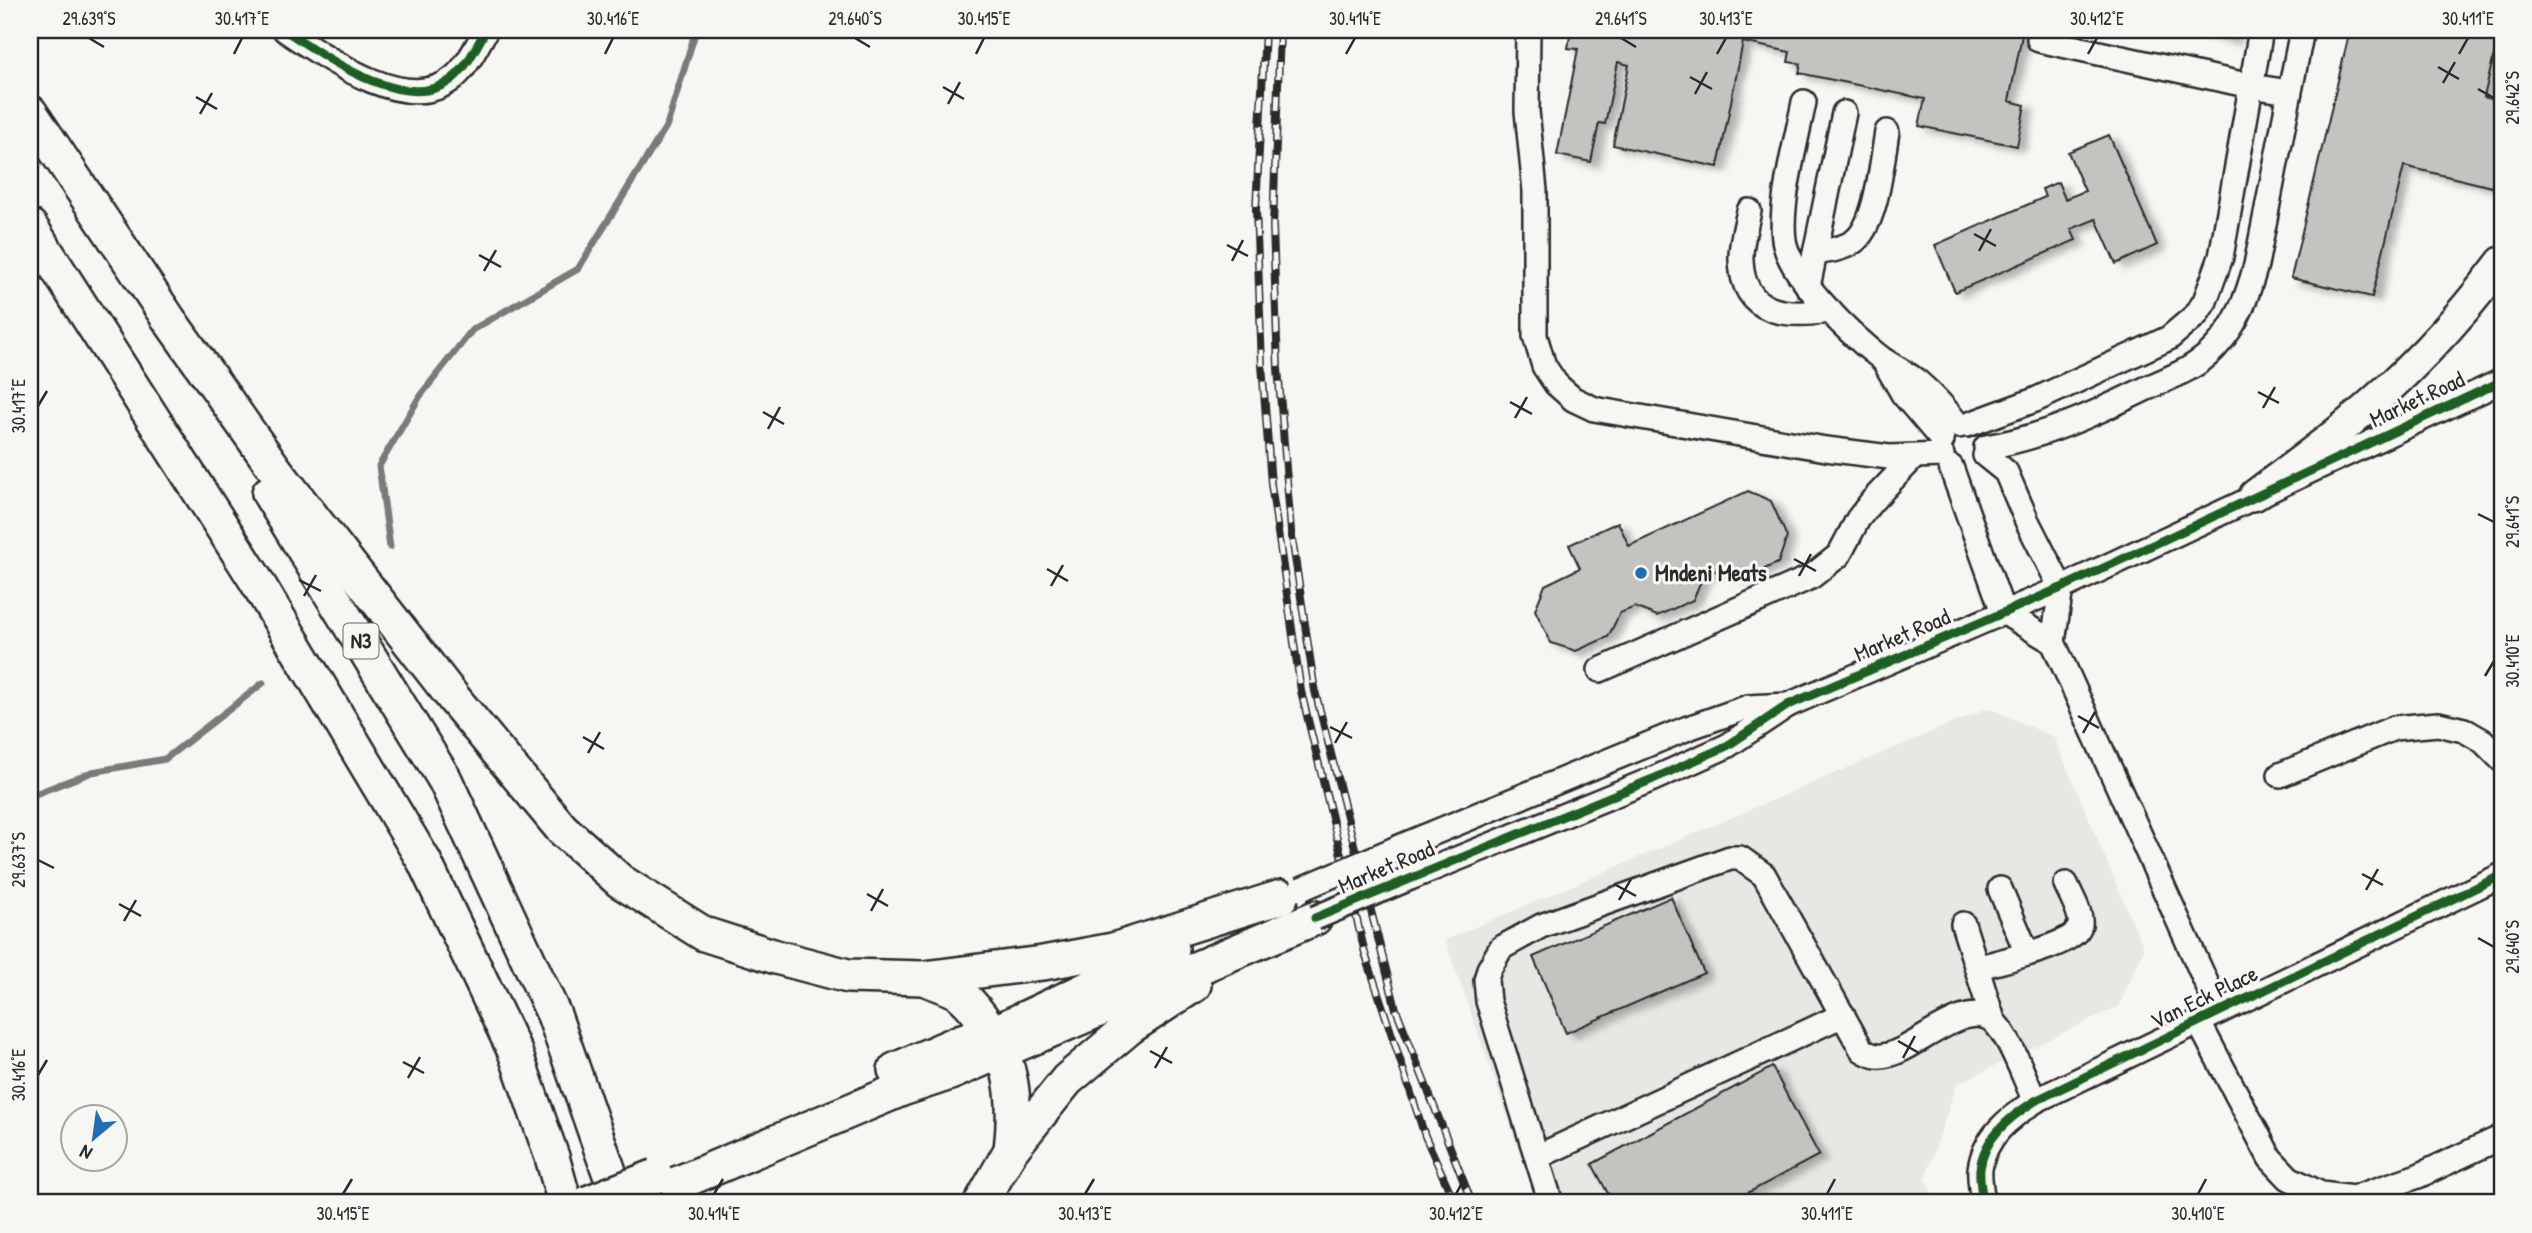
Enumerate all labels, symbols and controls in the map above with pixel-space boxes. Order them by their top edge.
text: 29.639°S [62,6,116,31]
text: 30.417°E [215,6,269,31]
text: 30.416°E [587,6,639,31]
text: 29.640°S [828,6,882,31]
text: 30.415°E [957,6,1011,31]
text: 30.414°E [1329,6,1381,31]
text: 29.641°S [1595,6,1647,31]
text: 30.413°E [1699,6,1753,31]
text: 30.412°E [2070,6,2124,31]
text: 30.411°E [2442,6,2494,31]
text: 29.642°S [2500,71,2525,125]
street label: Market Road [2364,363,2469,434]
text: 30.417°E [6,379,31,433]
text: 29.641°S [2500,496,2525,548]
place label: Mndeni Meats [1655,557,1767,588]
marker: Mndeni Meats [1633,565,1649,581]
street label: Market Road [1849,600,1954,669]
road number: N3 [344,624,378,658]
text: 30.410°E [2500,634,2525,688]
text: 29.637°S [6,832,31,888]
street label: Market Road [1333,832,1438,901]
text: 29.640°S [2500,920,2525,974]
street label: Van Eck Place [2145,957,2263,1036]
text: 30.416°E [6,1049,31,1101]
north arrow [60,1104,130,1174]
text: N [75,1139,96,1167]
text: 30.415°E [316,1201,370,1226]
text: 30.414°E [688,1201,740,1226]
text: 30.413°E [1058,1201,1112,1226]
text: 30.412°E [1429,1201,1483,1226]
text: 30.411°E [1801,1201,1853,1226]
text: 30.410°E [2171,1201,2225,1226]

